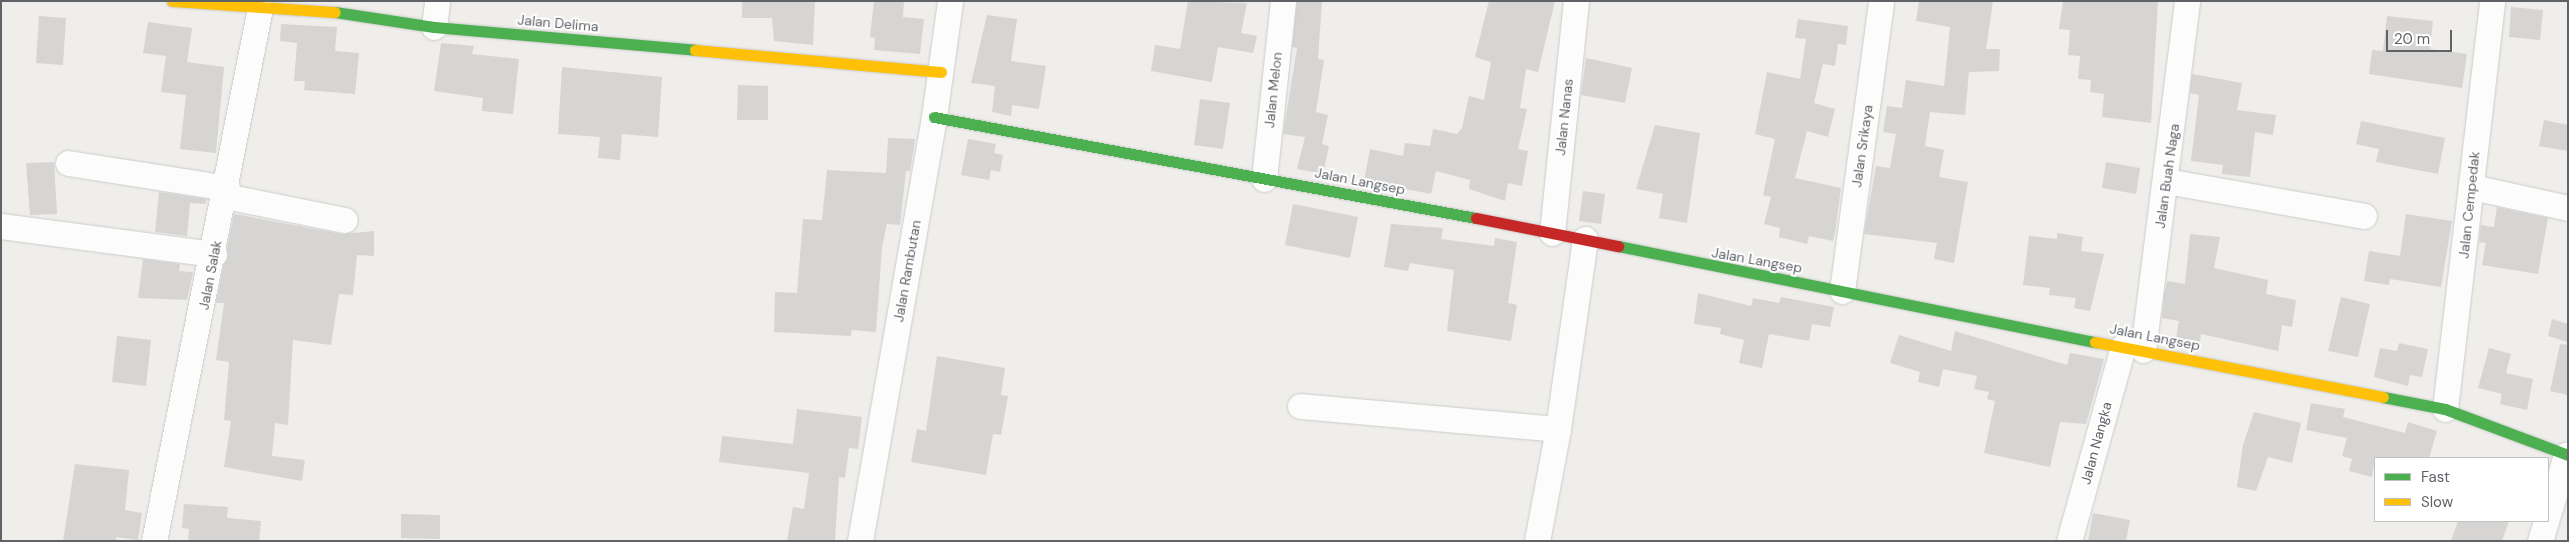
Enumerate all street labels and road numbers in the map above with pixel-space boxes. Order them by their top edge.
street label: Jalan Delima [517,11,599,35]
street label: Jalan Melon [1261,51,1285,129]
street label: Jalan Nanas [1552,78,1576,156]
street label: Jalan Srikaya [1848,104,1876,188]
street label: Jalan Buah Naga [2151,122,2183,230]
street label: Jalan Cempedak [2455,151,2483,259]
street label: Jalan Langsep [1313,164,1407,198]
street label: Jalan Rambutan [890,219,924,323]
street label: Jalan Salak [195,239,225,311]
street label: Jalan Langsep [1710,244,1804,276]
street label: Jalan Langsep [2108,320,2202,354]
street label: Jalan Nangka [2077,400,2115,486]

